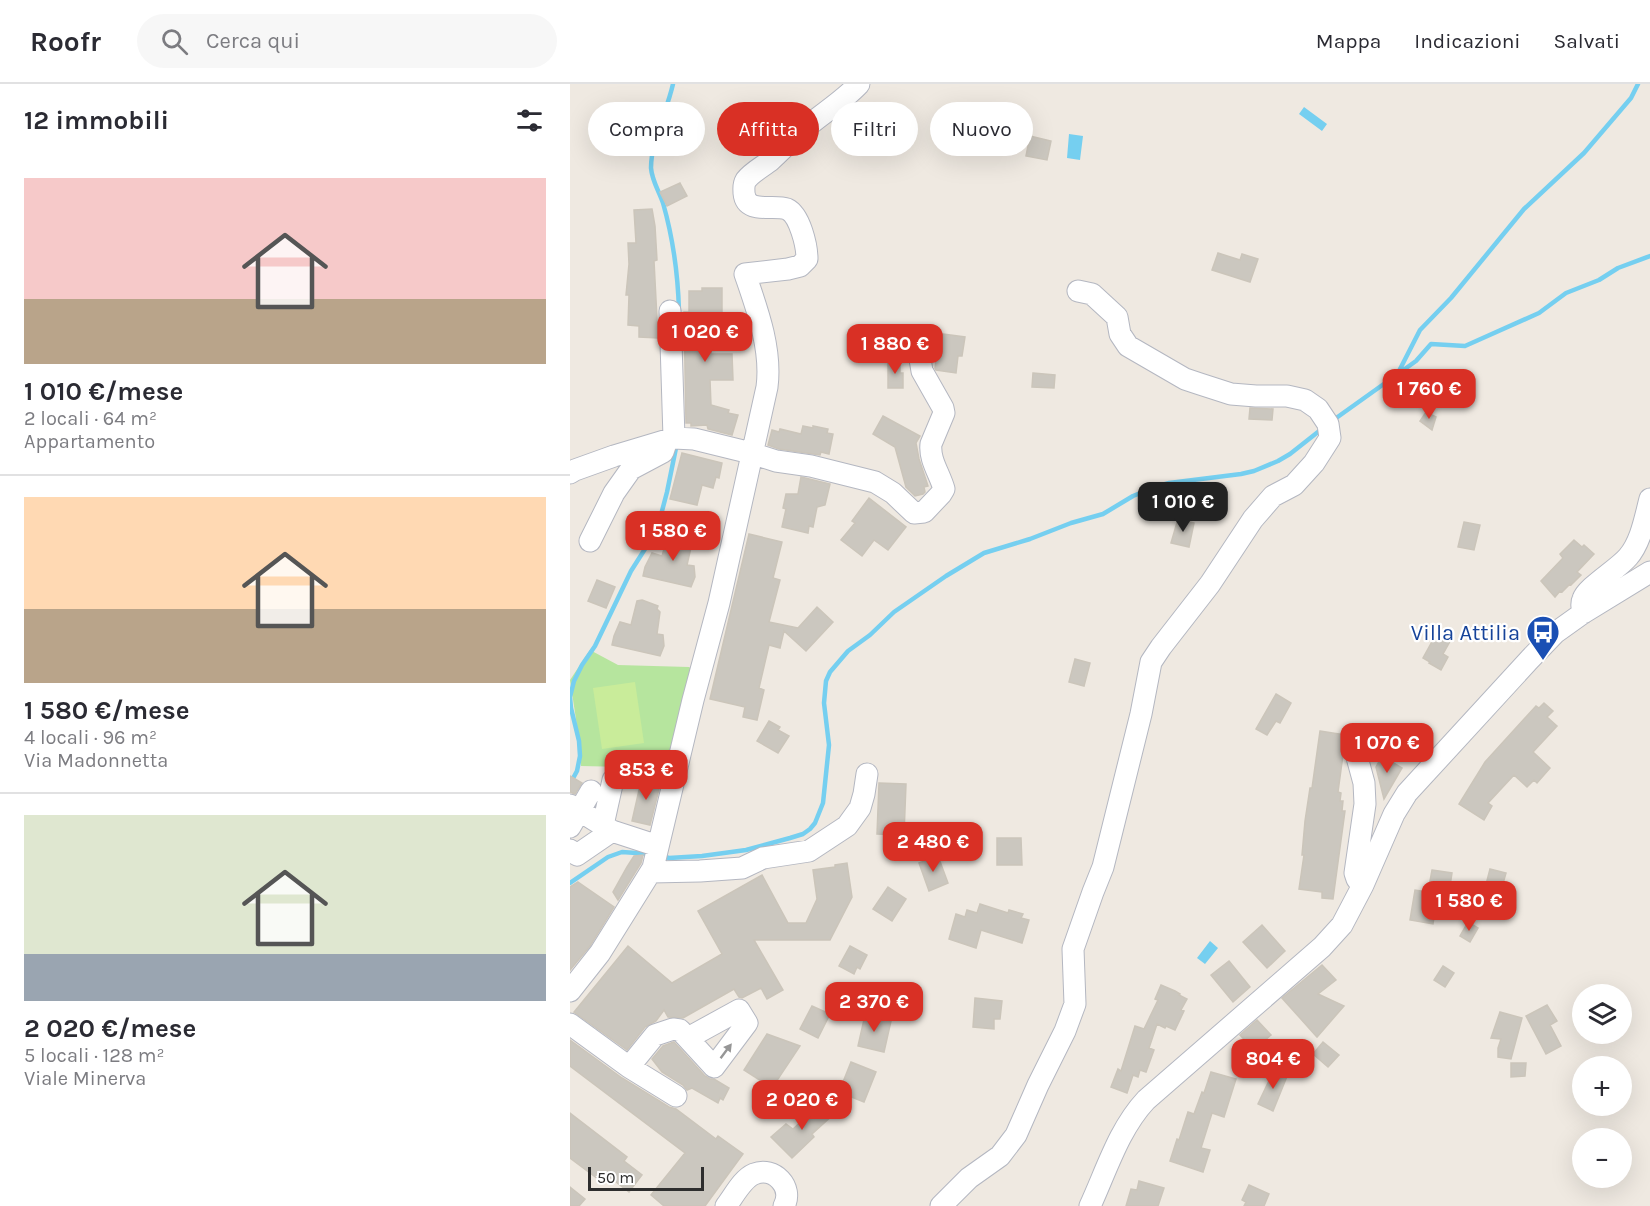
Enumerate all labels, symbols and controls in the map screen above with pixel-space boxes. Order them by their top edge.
search box [137,14,557,68]
text: Roofr [30,25,101,58]
icon: search [158,25,191,58]
text: Cerca qui [206,28,300,54]
text: Mappa [1316,29,1381,53]
text: Indicazioni [1414,29,1521,53]
text: Salvati [1554,29,1620,53]
chip: Compra [588,102,705,156]
chip: Affitta [717,102,819,156]
chip: Filtri [831,102,918,156]
chip: Nuovo [930,102,1033,156]
icon: filters [513,104,546,137]
text: 12 immobili [24,105,169,136]
icon: home [231,217,339,325]
pin: 1 020 € [650,312,760,363]
text: 1 020 € [671,320,739,343]
pin: 1 880 € [840,324,950,375]
text: 1 880 € [861,332,929,355]
pin: 1 760 € [1374,369,1484,420]
text: 1 010 €/mese [24,376,183,407]
text: 1 760 € [1397,377,1461,400]
text: 2 locali · 64 m² [24,407,157,430]
text: Appartamento [24,430,155,453]
pin: 1 010 € [1128,482,1238,533]
text: 1 010 € [1152,490,1214,513]
pin: 1 580 € [618,511,728,562]
text: 1 580 € [639,519,707,542]
icon: home [231,536,339,644]
bus stop icon: Villa Attilia [1525,614,1561,661]
place label: Villa Attilia [1411,620,1520,646]
text: 1 580 €/mese [24,695,190,726]
pin: 1 070 € [1332,723,1442,774]
text: 4 locali · 96 m² [24,726,157,749]
text: 1 070 € [1354,731,1420,754]
text: Via Madonnetta [24,749,168,772]
pin: 853 € [604,750,688,801]
text: 853 € [619,758,673,781]
pin: 2 480 € [878,822,988,873]
text: 2 480 € [897,830,969,853]
icon: home [231,854,339,962]
pin: 1 580 € [1414,881,1524,932]
text: 1 580 € [1435,889,1503,912]
pin: 2 370 € [819,982,929,1033]
map controls [1572,984,1632,1188]
button: layers [1572,984,1632,1044]
text: 2 370 € [839,990,909,1013]
text: 2 020 €/mese [24,1013,196,1044]
pin: 804 € [1231,1039,1315,1090]
one-way arrow [720,1043,733,1059]
text: 5 locali · 128 m² [24,1044,165,1067]
text: 804 € [1245,1047,1301,1070]
button: + [1572,1056,1632,1116]
text: Viale Minerva [24,1067,146,1090]
pin: 2 020 € [747,1080,857,1131]
text: 2 020 € [766,1088,838,1111]
button: − [1572,1128,1632,1188]
scale bar [588,1164,704,1192]
text: 50 m [597,1168,634,1187]

